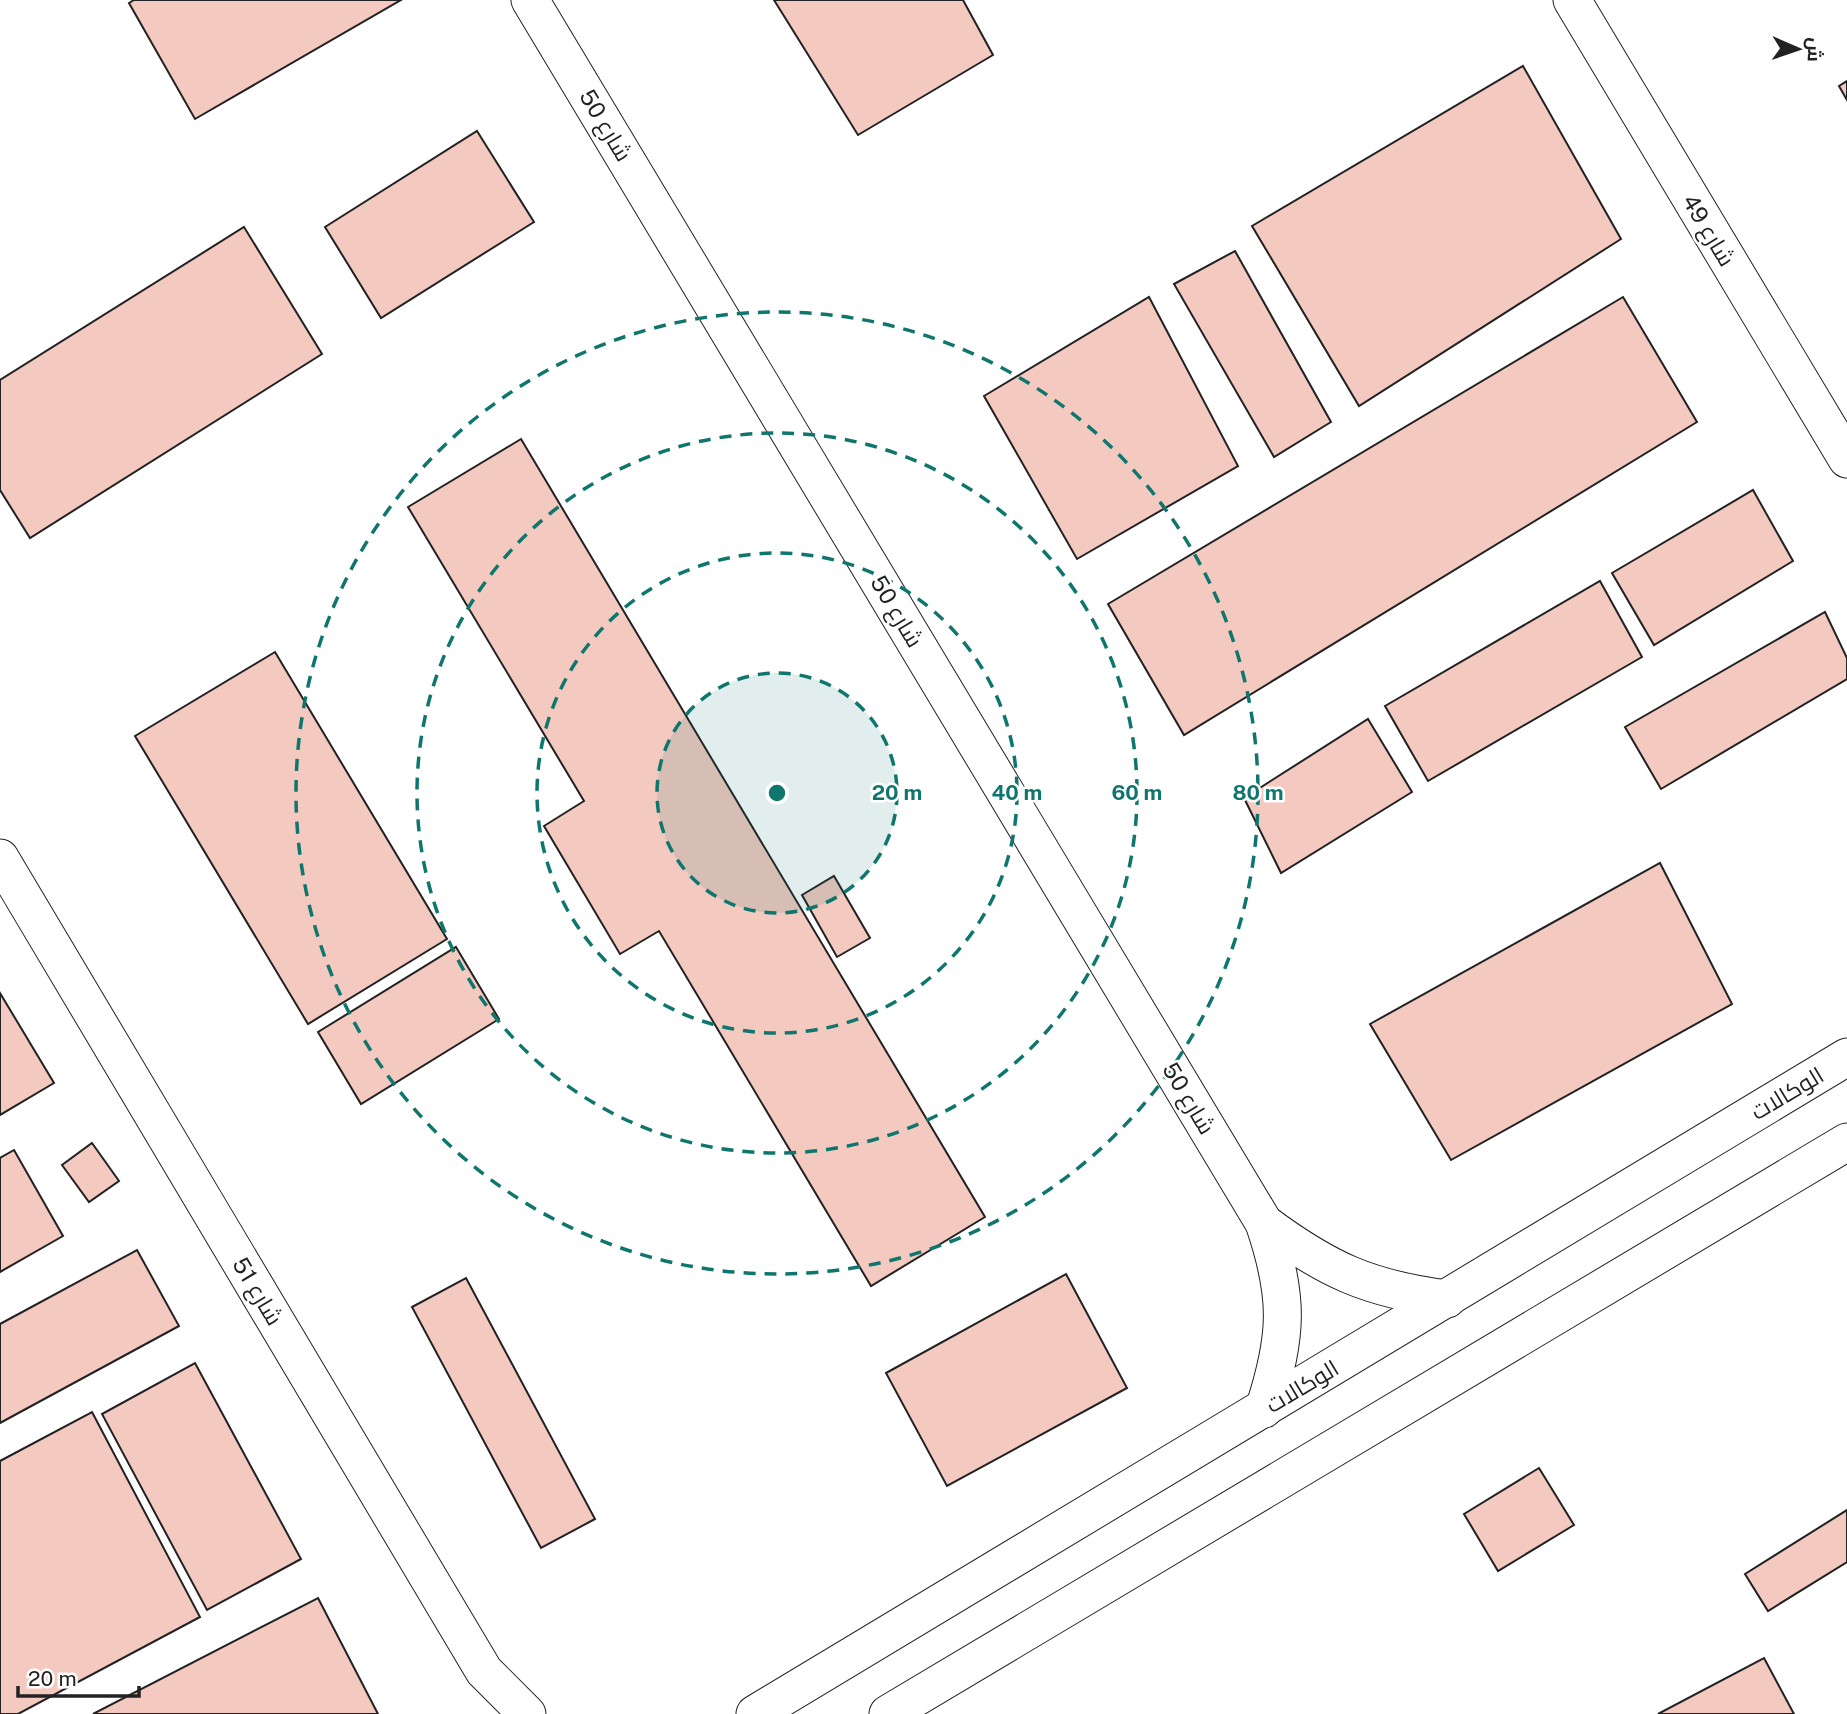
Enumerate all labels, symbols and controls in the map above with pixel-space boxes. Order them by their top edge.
north arrow [1763,14,1833,84]
text: ش [1803,37,1826,62]
street label: شارع 50 [572,84,638,167]
street label: شارع 49 [1675,189,1741,272]
street label: شارع 50 [863,570,929,653]
text: 20 m [872,780,922,805]
text: 40 m [992,780,1042,805]
text: 60 m [1112,780,1162,805]
text: 80 m [1232,780,1284,805]
centre of rings [765,781,789,805]
street label: شارع 50 [1155,1057,1221,1140]
street label: الوكالات [1746,1061,1828,1125]
street label: شارع 51 [225,1252,289,1331]
street label: الوكالات [1261,1354,1343,1418]
scale bar [18,1654,138,1698]
text: 20 m [28,1666,77,1691]

